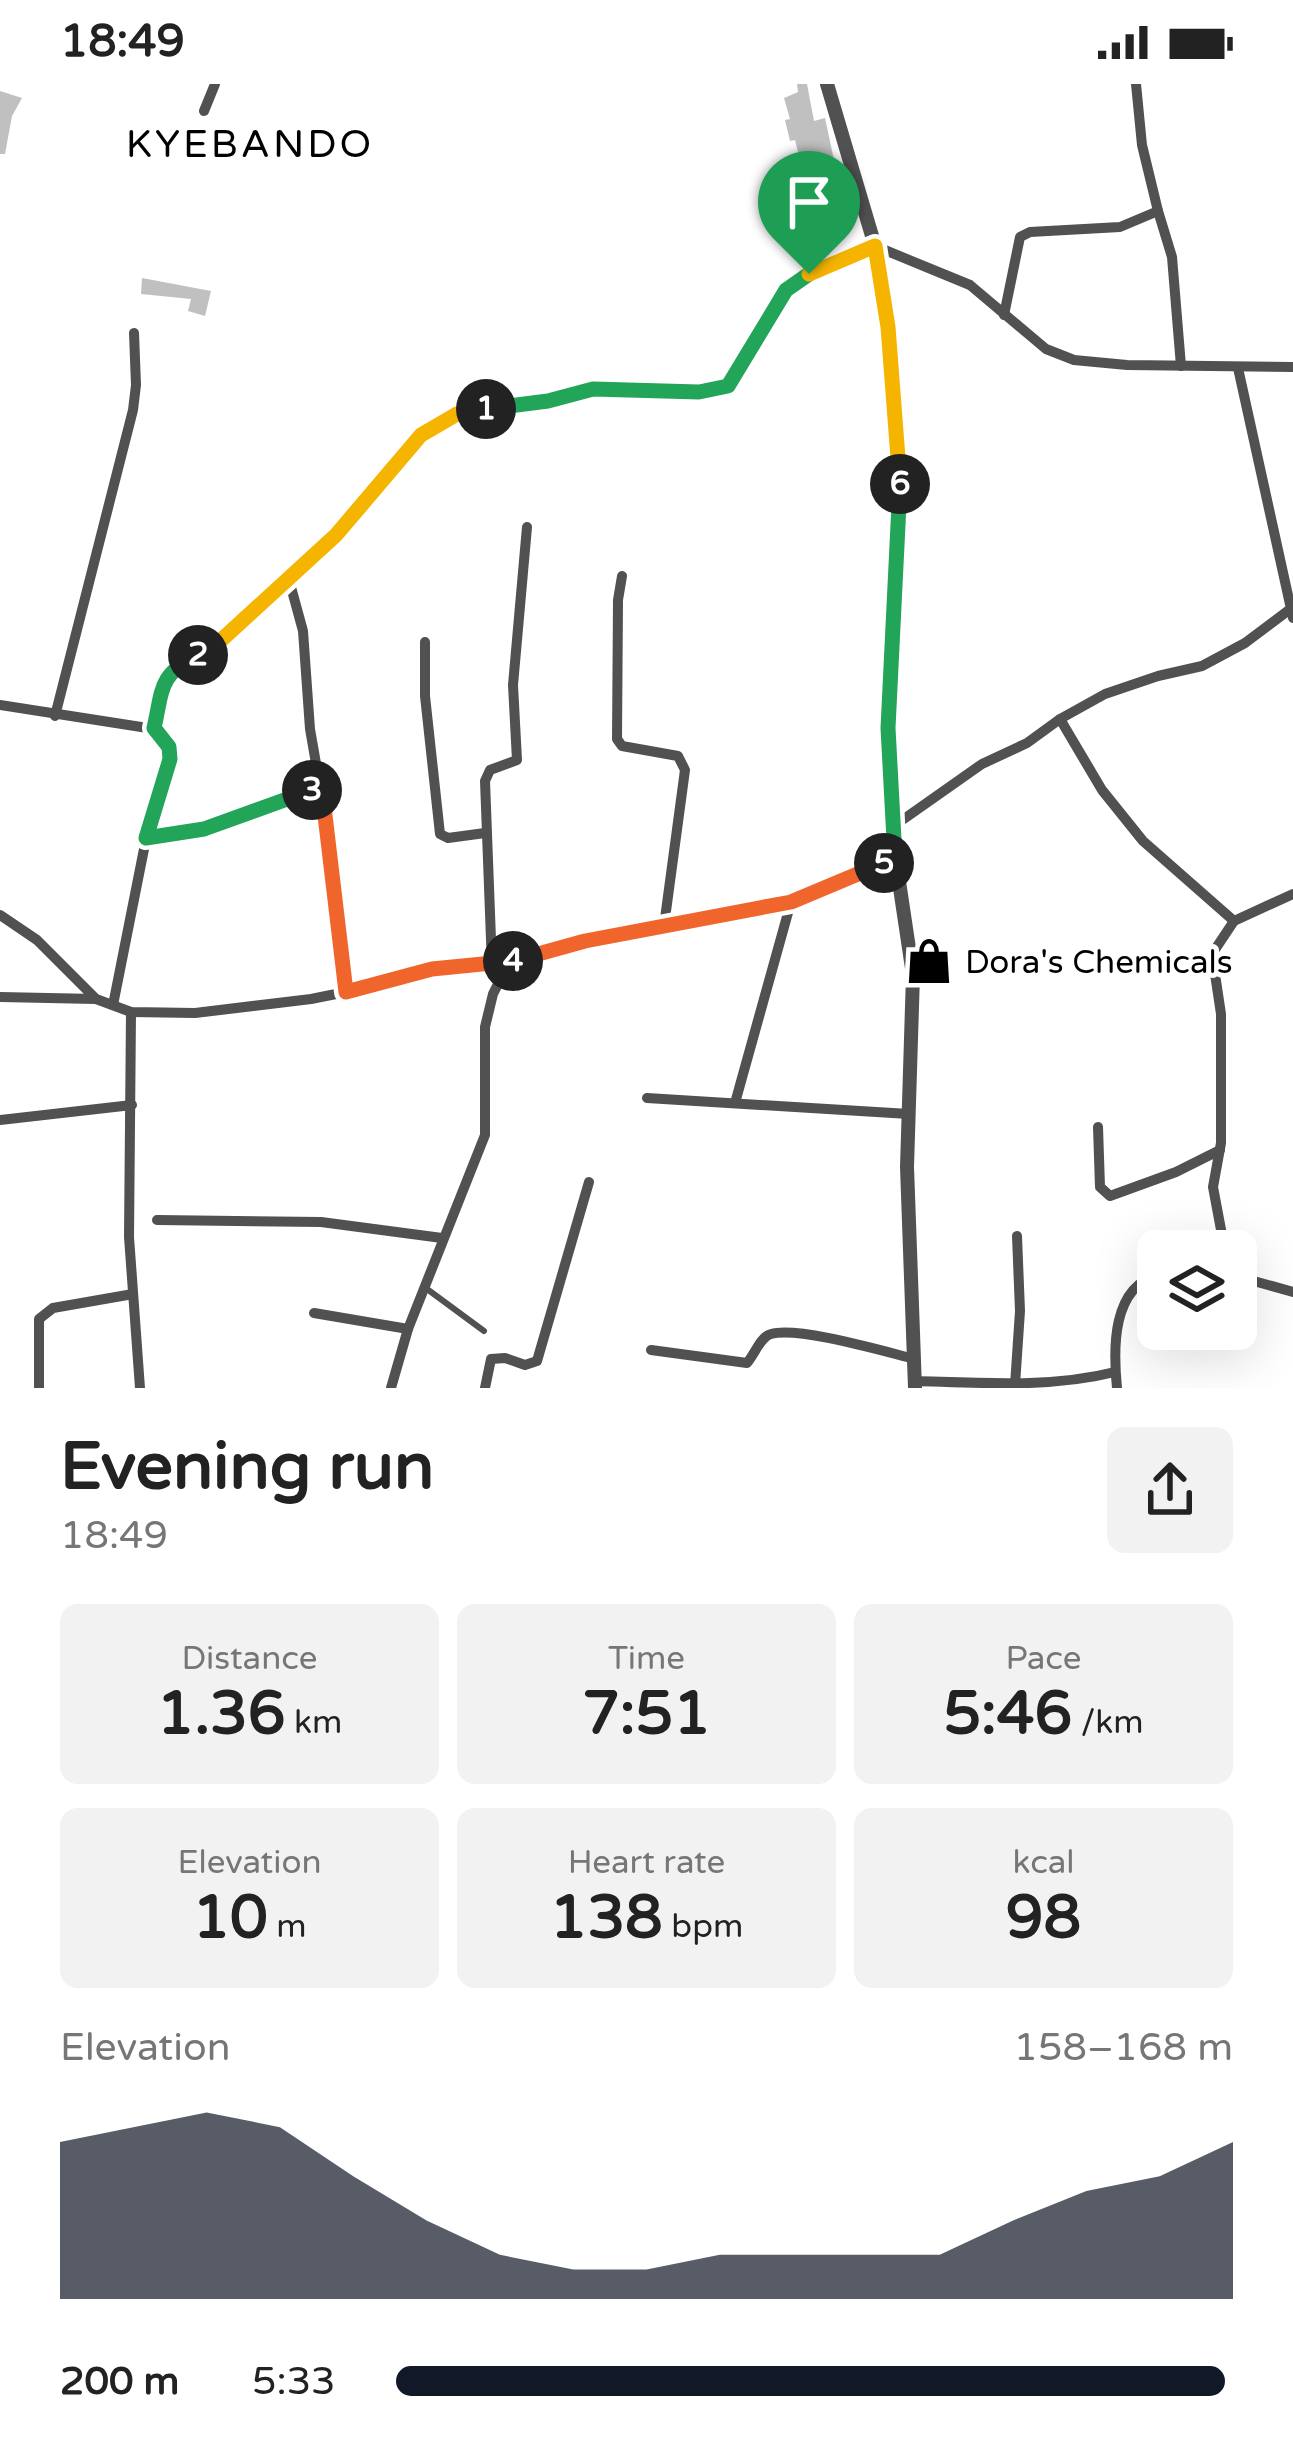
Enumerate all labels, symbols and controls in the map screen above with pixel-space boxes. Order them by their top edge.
text: 18:49 [60,15,185,69]
district label: KYEBANDO [126,121,374,168]
pin [758,151,860,274]
icon: arrive [776,169,842,235]
pin: 1 [456,379,516,439]
text: 1 [476,389,496,428]
pin: 6 [870,454,930,514]
text: 6 [890,464,910,503]
pin: 2 [168,625,228,685]
text: 2 [188,635,208,674]
pin: 3 [282,760,342,820]
text: 3 [302,770,322,809]
pin: 5 [854,833,914,893]
text: 5 [874,843,894,882]
pin: 4 [483,931,543,991]
shop icon: Dora's Chemicals [904,936,954,986]
text: 4 [503,941,523,980]
place label: Dora's Chemicals [965,943,1233,982]
map controls [1137,1230,1257,1350]
button: layers [1137,1230,1257,1350]
text: Evening run [60,1427,434,1507]
button: share [1107,1427,1233,1553]
text: 18:49 [60,1512,168,1559]
text: Distance [182,1639,317,1678]
text: Time [608,1639,685,1678]
text: Pace [1006,1639,1082,1678]
text: 1.36 [157,1678,285,1750]
text: 7:51 [582,1678,711,1750]
text: 5:46 [943,1678,1072,1750]
text: km [285,1703,342,1742]
text: /km [1072,1703,1144,1742]
text: Elevation [177,1843,322,1882]
text: Heart rate [568,1843,725,1882]
text: kcal [1012,1843,1075,1882]
text: 10 [192,1882,268,1954]
text: 138 [550,1882,663,1954]
text: 98 [1006,1882,1081,1954]
text: m [268,1907,307,1946]
text: bpm [663,1907,743,1946]
text: Elevation [60,2024,230,2071]
text: 158–168 m [1013,2024,1233,2071]
text: 200 m [60,2358,179,2405]
text: 5:33 [252,2358,336,2405]

